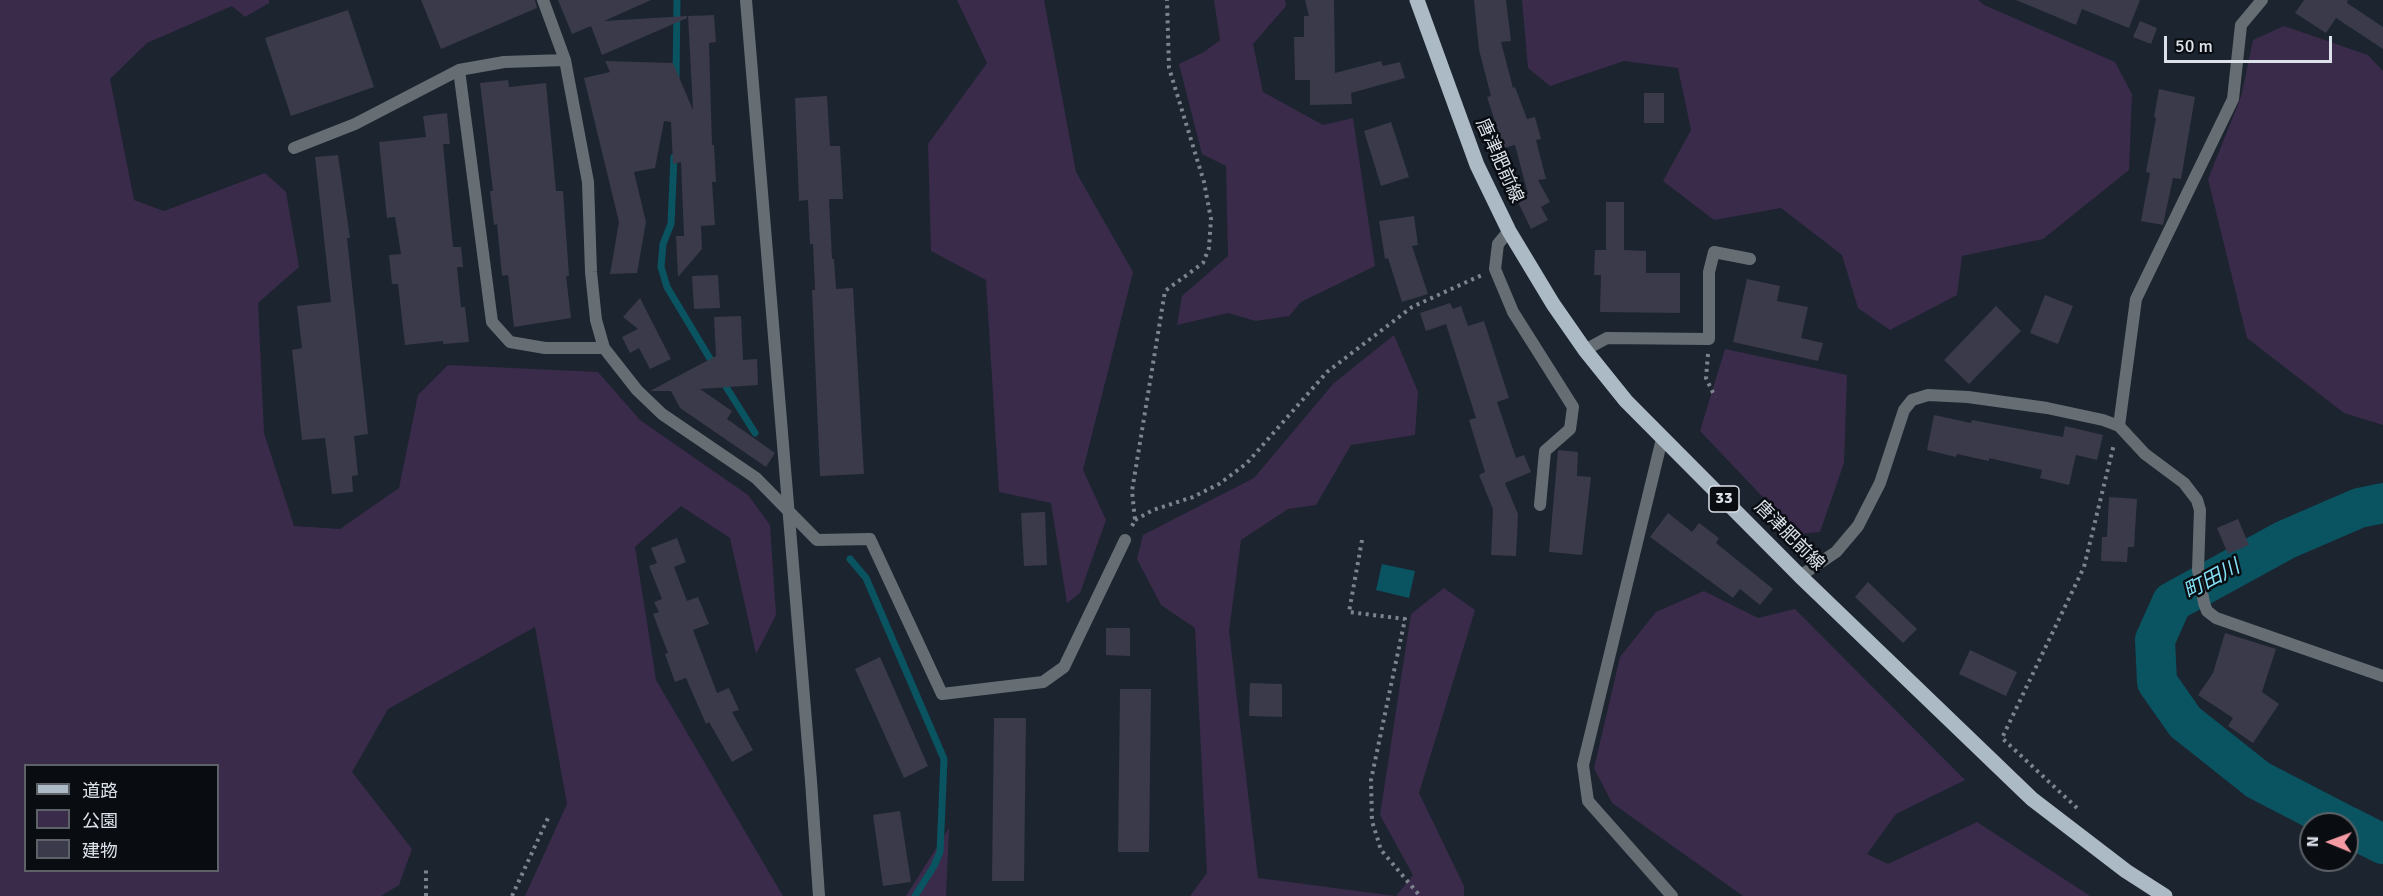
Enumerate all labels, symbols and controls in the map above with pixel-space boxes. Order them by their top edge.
scale bar [2167,24,2335,62]
text: 50 m [2175,35,2213,57]
street label: 唐津肥前線 [1471,115,1527,207]
road number: 33 [1709,486,1739,512]
street label: 唐津肥前線 [1750,497,1828,575]
water label: 町田川 [2180,555,2244,605]
legend [24,764,219,872]
text: 道路 [82,780,118,802]
text: 公園 [82,810,118,832]
north arrow [2299,812,2359,872]
text: N [2303,836,2323,847]
text: 建物 [82,840,118,862]

